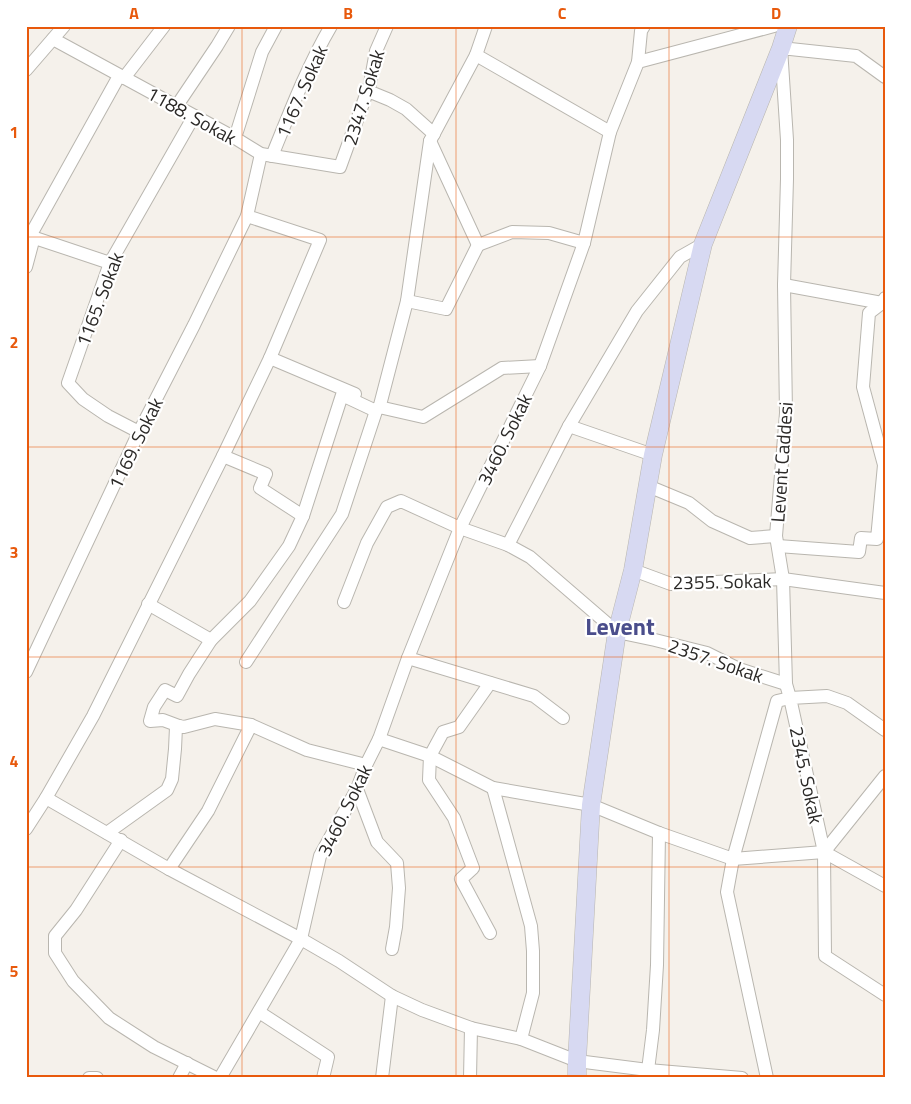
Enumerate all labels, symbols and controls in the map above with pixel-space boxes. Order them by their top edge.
text: A [129,1,139,25]
text: B [343,1,353,25]
text: C [558,1,567,25]
text: D [771,1,781,25]
street label: 1167. Sokak [268,40,334,142]
street label: 2347. Sokak [335,45,391,149]
street label: 1188. Sokak [142,78,242,152]
text: 1 [10,120,18,144]
street label: 1165. Sokak [68,248,130,350]
text: 2 [10,330,18,354]
street label: 3460. Sokak [469,388,539,490]
street label: 1169. Sokak [100,392,170,494]
street label: Levent Caddesi [762,401,800,523]
text: 3 [10,540,18,564]
street label: 2355. Sokak [672,566,772,596]
district label: Levent [585,608,655,644]
street label: 2357. Sokak [665,630,767,690]
street label: 2345. Sokak [783,724,831,826]
text: 4 [10,749,19,773]
street label: 3460. Sokak [309,759,379,861]
text: 5 [10,959,19,983]

